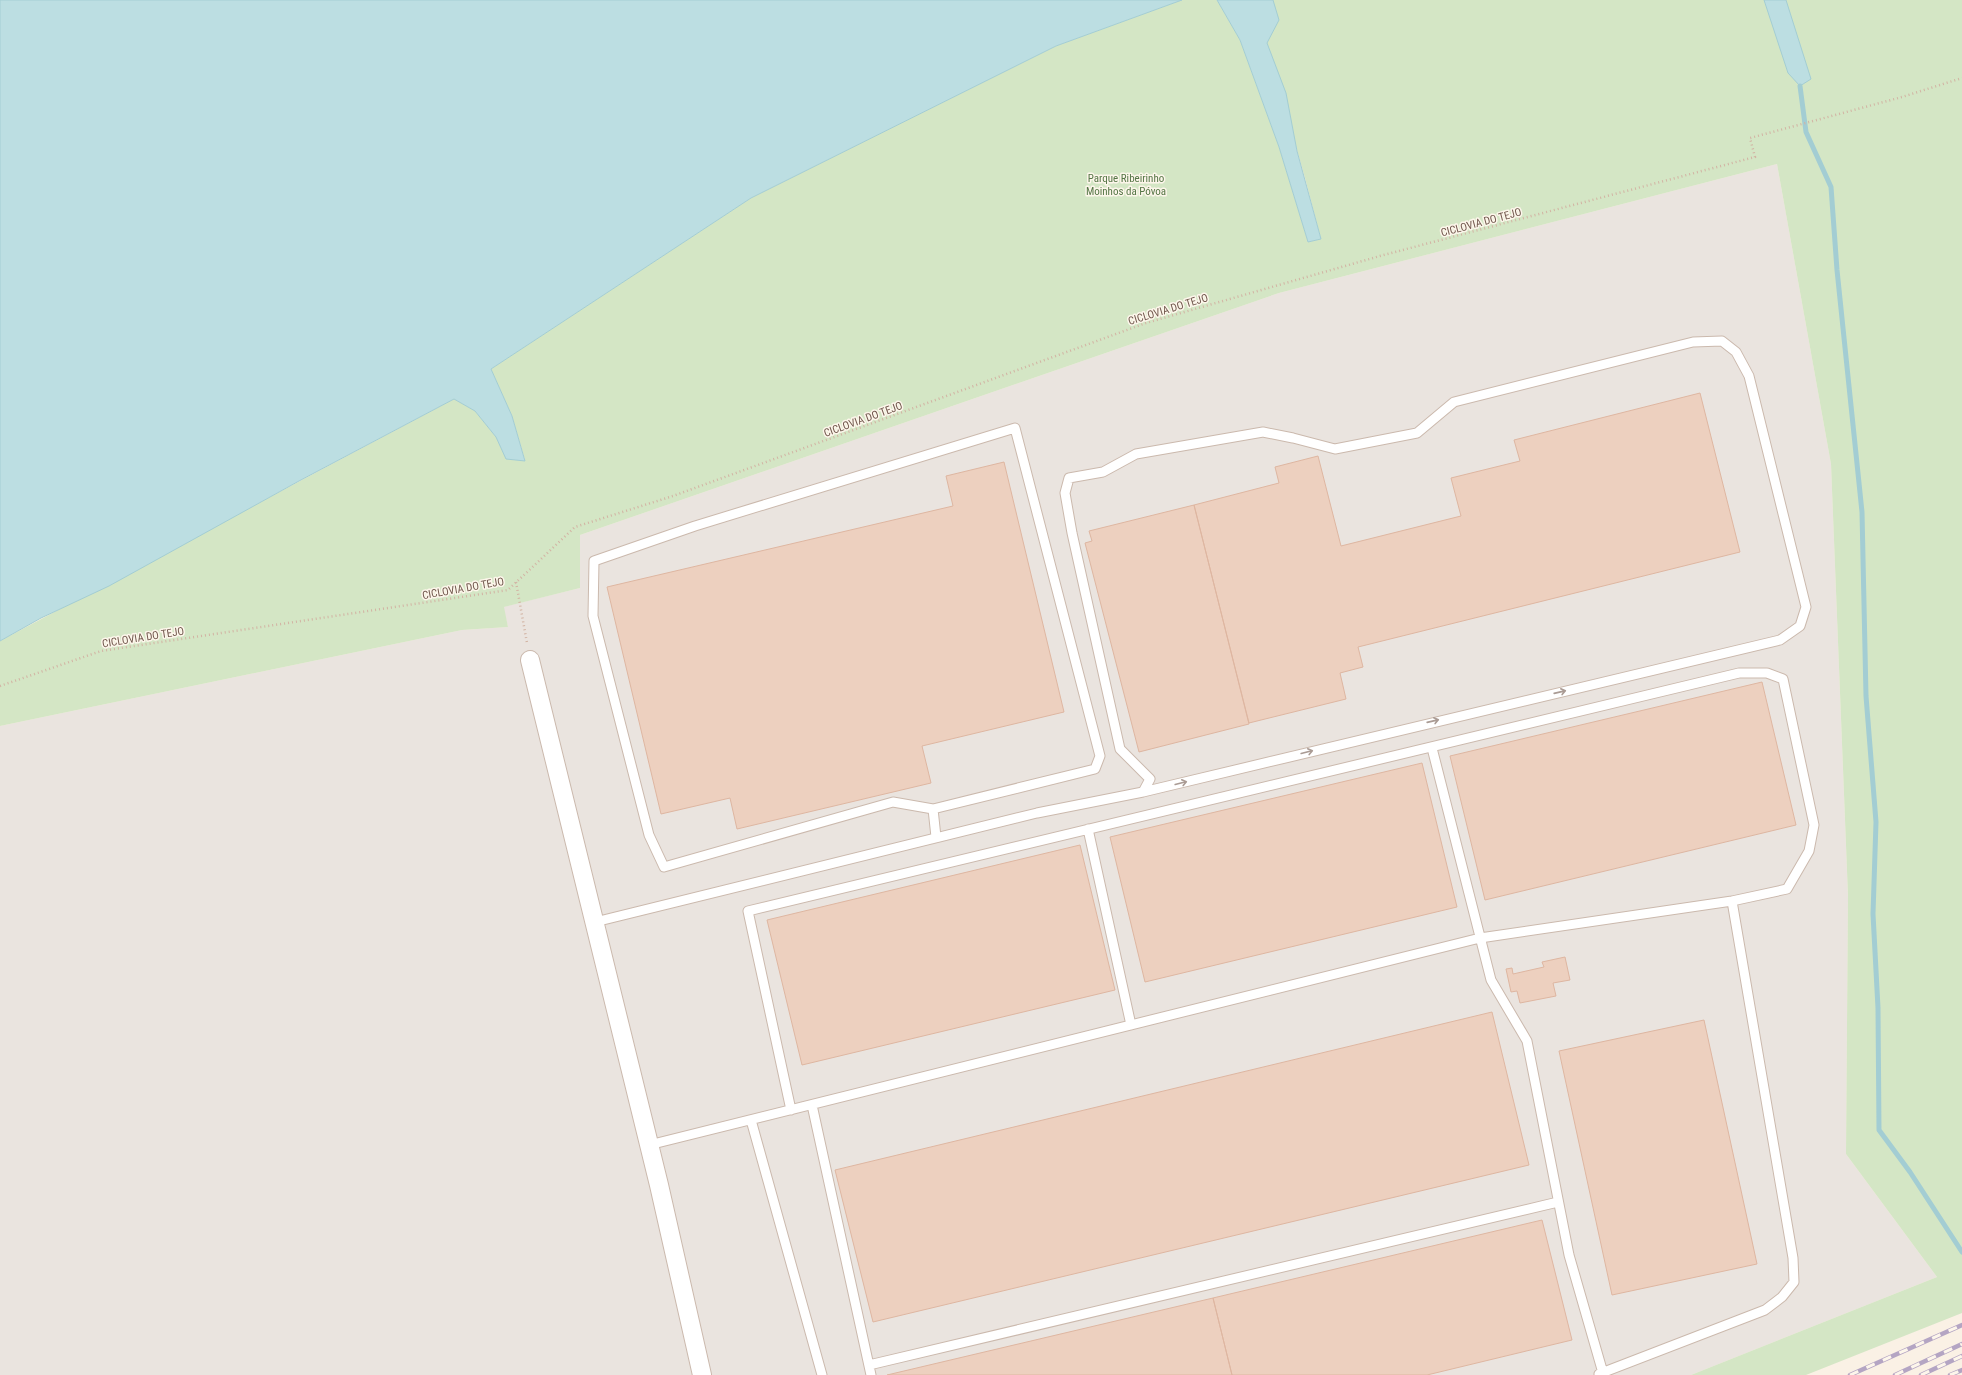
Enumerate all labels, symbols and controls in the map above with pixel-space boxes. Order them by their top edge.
park label: Parque Ribeirinho Moinhos da Póvoa [1086,172,1166,198]
street label: CICLOVIA DO TEJO [1439,205,1523,239]
street label: CICLOVIA DO TEJO [1127,291,1210,328]
street label: CICLOVIA DO TEJO [822,399,904,440]
street label: CICLOVIA DO TEJO [421,575,505,602]
street label: CICLOVIA DO TEJO [101,625,185,650]
one-way arrow [1553,687,1566,695]
one-way arrow [1426,717,1439,725]
one-way arrow [1300,748,1313,755]
one-way arrow [1174,778,1187,786]

